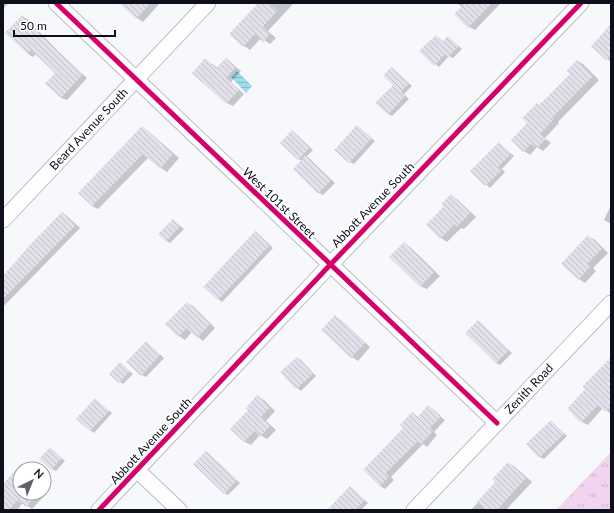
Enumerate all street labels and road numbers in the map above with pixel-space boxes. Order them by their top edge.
street label: Beard Avenue South [46,85,131,173]
street label: Abbott Avenue South [328,159,417,250]
street label: West 101st Street [240,164,319,242]
street label: Zenith Road [501,360,556,417]
street label: Abbott Avenue South [107,394,195,487]

